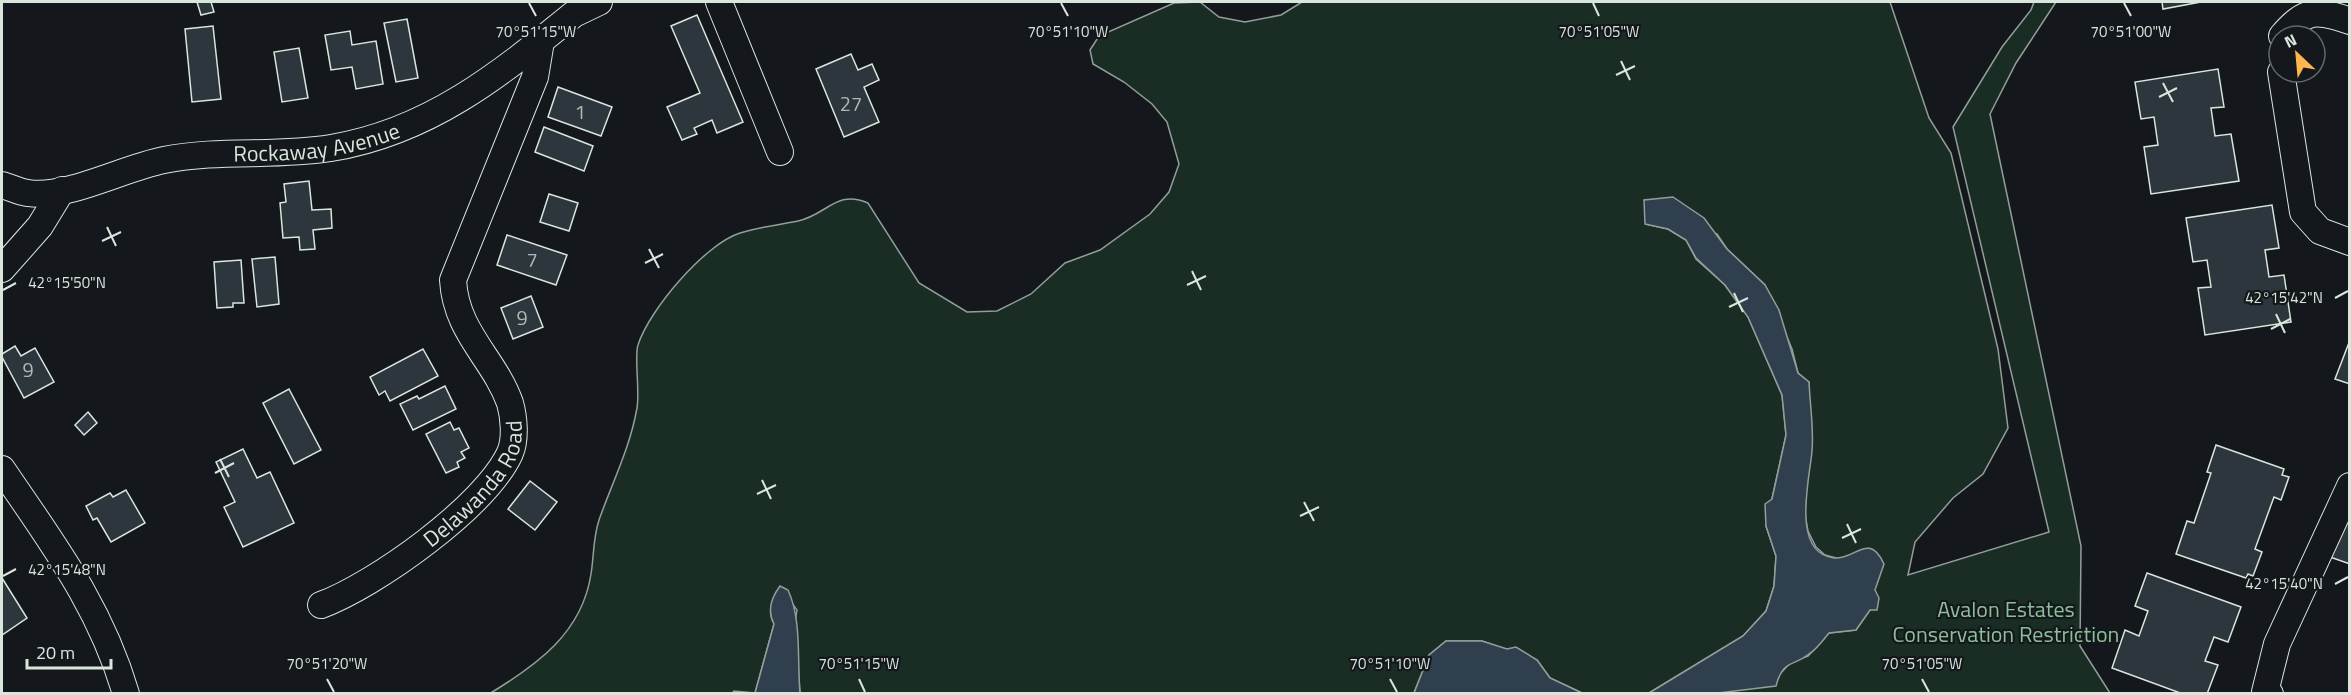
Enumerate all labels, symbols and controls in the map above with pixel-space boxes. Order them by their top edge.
text: 70°51'15"W [496,20,576,43]
text: 70°51'10"W [1028,20,1108,43]
text: 70°51'05"W [1559,20,1639,43]
text: 70°51'00"W [2091,20,2171,43]
north arrow [2267,24,2327,84]
text: N [2280,27,2301,54]
house number: 27 [840,88,862,119]
house number: 1 [574,96,586,127]
street label: Rockaway Avenue [233,113,405,171]
house number: 7 [526,244,538,275]
text: 42°15'50"N [28,271,106,294]
text: 42°15'42"N [2245,286,2323,309]
house number: 9 [516,302,528,333]
house number: 9 [22,354,34,385]
street label: Delawanda Road [416,420,531,555]
text: 42°15'48"N [28,558,106,581]
text: 42°15'40"N [2245,572,2323,595]
park label: Avalon Estates Conservation Restriction [1893,592,2119,651]
scale bar [27,632,111,670]
text: 20 m [36,639,75,666]
text: 70°51'20"W [287,652,367,675]
text: 70°51'15"W [819,652,899,675]
text: 70°51'10"W [1350,652,1430,675]
text: 70°51'05"W [1882,652,1962,675]

